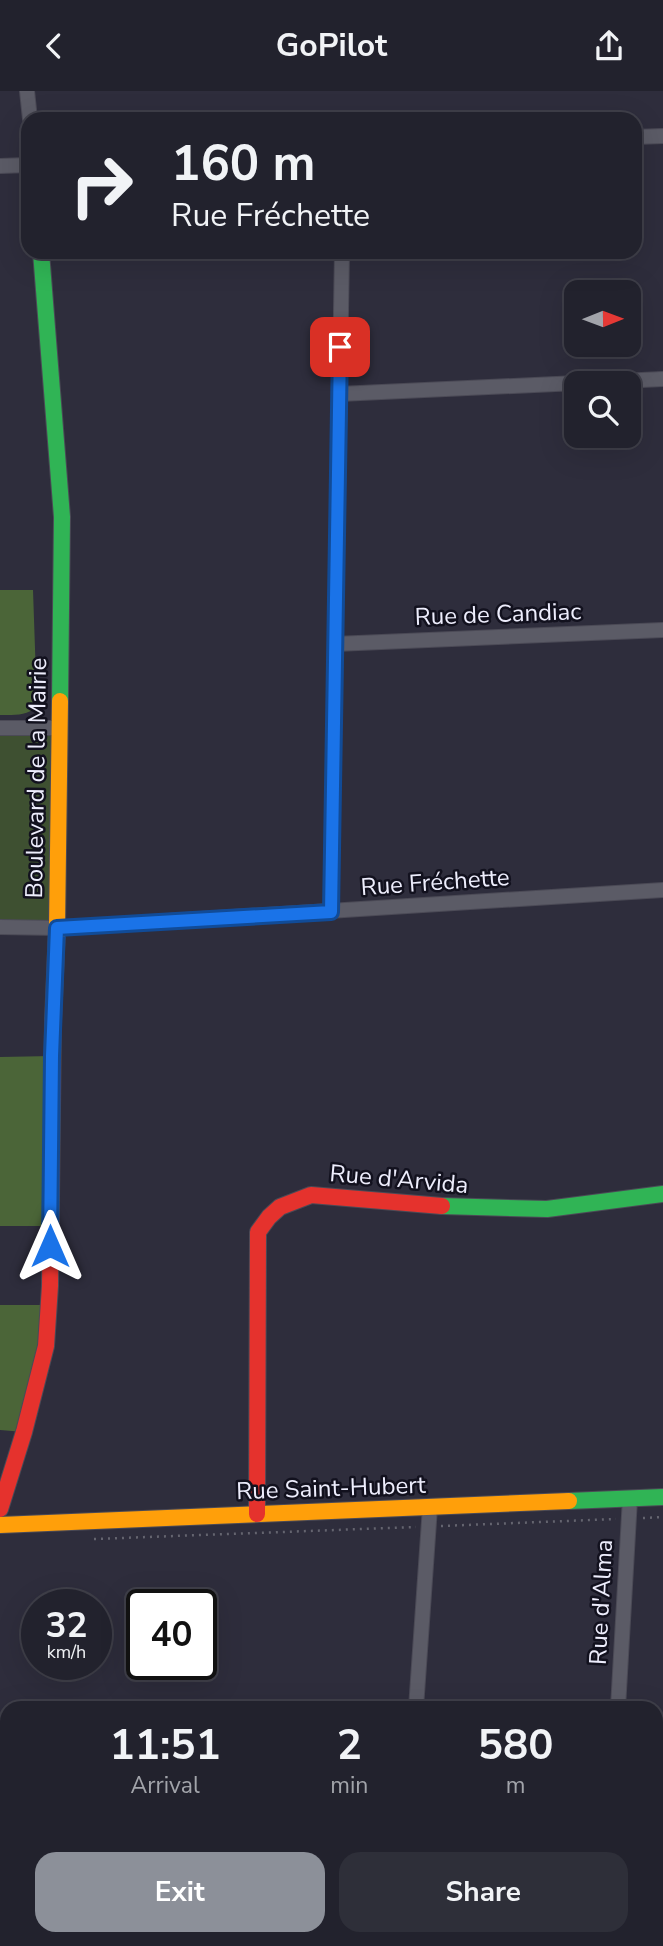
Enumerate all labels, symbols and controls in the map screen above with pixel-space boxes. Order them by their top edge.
text: GoPilot [276,24,387,67]
icon: back [35,27,73,65]
icon: share [590,27,628,65]
text: 160 m [171,130,315,197]
icon: right [56,140,147,231]
text: Rue Fréchette [171,194,370,237]
north arrow [564,280,640,357]
map controls [564,280,641,448]
pin [310,317,370,377]
icon: arrive [321,328,359,366]
button: search [564,371,641,448]
street label: Rue de Candiac [414,595,582,633]
street label: Boulevard de la Mairie [18,657,54,899]
street label: Rue Fréchette [359,861,511,903]
street label: Rue d'Arvida [328,1157,470,1201]
position arrow [13,1209,87,1283]
street label: Rue Saint-Hubert [236,1469,427,1507]
street label: Rue d'Alma [582,1538,620,1666]
speed limit sign: 40 [126,1589,217,1680]
text: 32 [45,1602,88,1649]
text: km/h [47,1640,86,1664]
text: 11:51 [110,1717,221,1774]
text: 2 [337,1717,362,1774]
text: 580 [478,1717,553,1774]
text: Arrival [131,1770,200,1801]
text: min [330,1770,368,1801]
text: m [506,1770,526,1801]
button: Exit [35,1852,325,1932]
button: Share [339,1852,628,1932]

